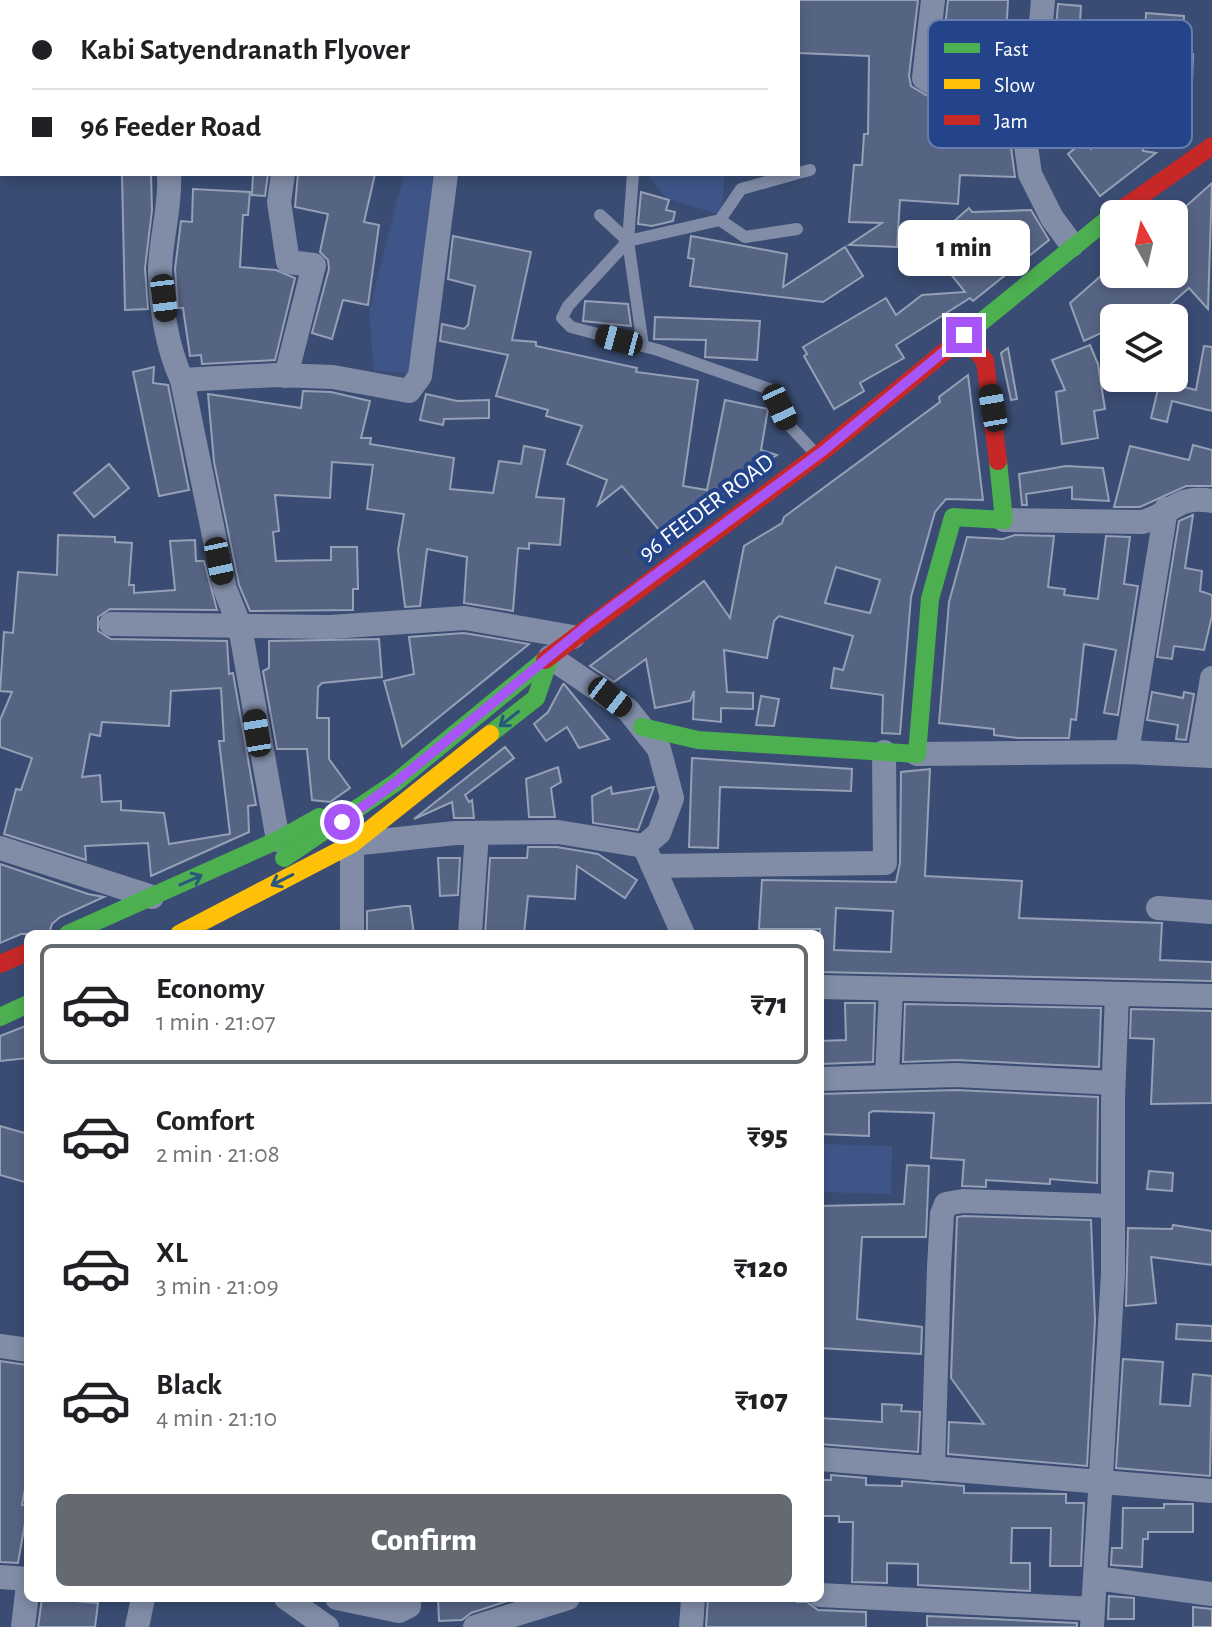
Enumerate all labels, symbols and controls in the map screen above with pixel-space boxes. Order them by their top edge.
legend [928,20,1192,148]
text: Kabi Satyendranath Flyover [80,35,410,65]
text: Fast [994,38,1028,60]
text: Slow [994,74,1035,96]
text: Jam [994,110,1028,132]
text: 96 Feeder Road [80,112,261,142]
north arrow [1100,200,1188,288]
map controls [1100,200,1188,392]
callout: 1 min [898,219,1030,275]
text: 1 min [936,235,992,261]
car [149,273,179,323]
button: layers [1100,304,1188,392]
route end [946,317,982,353]
car [593,322,645,358]
car [759,380,801,434]
car [977,382,1009,434]
street label: 96 FEEDER ROAD [635,450,778,566]
car [202,535,236,587]
car [584,673,636,721]
car [241,707,273,759]
one-way arrow [499,711,520,728]
route start [324,804,360,840]
one-way arrow [178,871,203,886]
one-way arrow [271,873,295,889]
icon: car [60,968,132,1040]
text: Economy [156,974,265,1004]
text: ₹71 [751,989,788,1019]
text: 1 min · 21:07 [156,1009,276,1035]
icon: car [60,1100,132,1172]
text: Comfort [156,1106,255,1136]
text: ₹95 [747,1121,788,1151]
text: 2 min · 21:08 [156,1141,280,1167]
icon: car [60,1232,132,1304]
text: XL [156,1238,188,1268]
text: ₹120 [734,1253,788,1283]
text: 3 min · 21:09 [156,1273,279,1299]
icon: car [60,1364,132,1436]
text: Black [156,1370,222,1400]
text: ₹107 [735,1385,788,1415]
text: 4 min · 21:10 [156,1405,277,1431]
button: Confirm [56,1494,792,1586]

